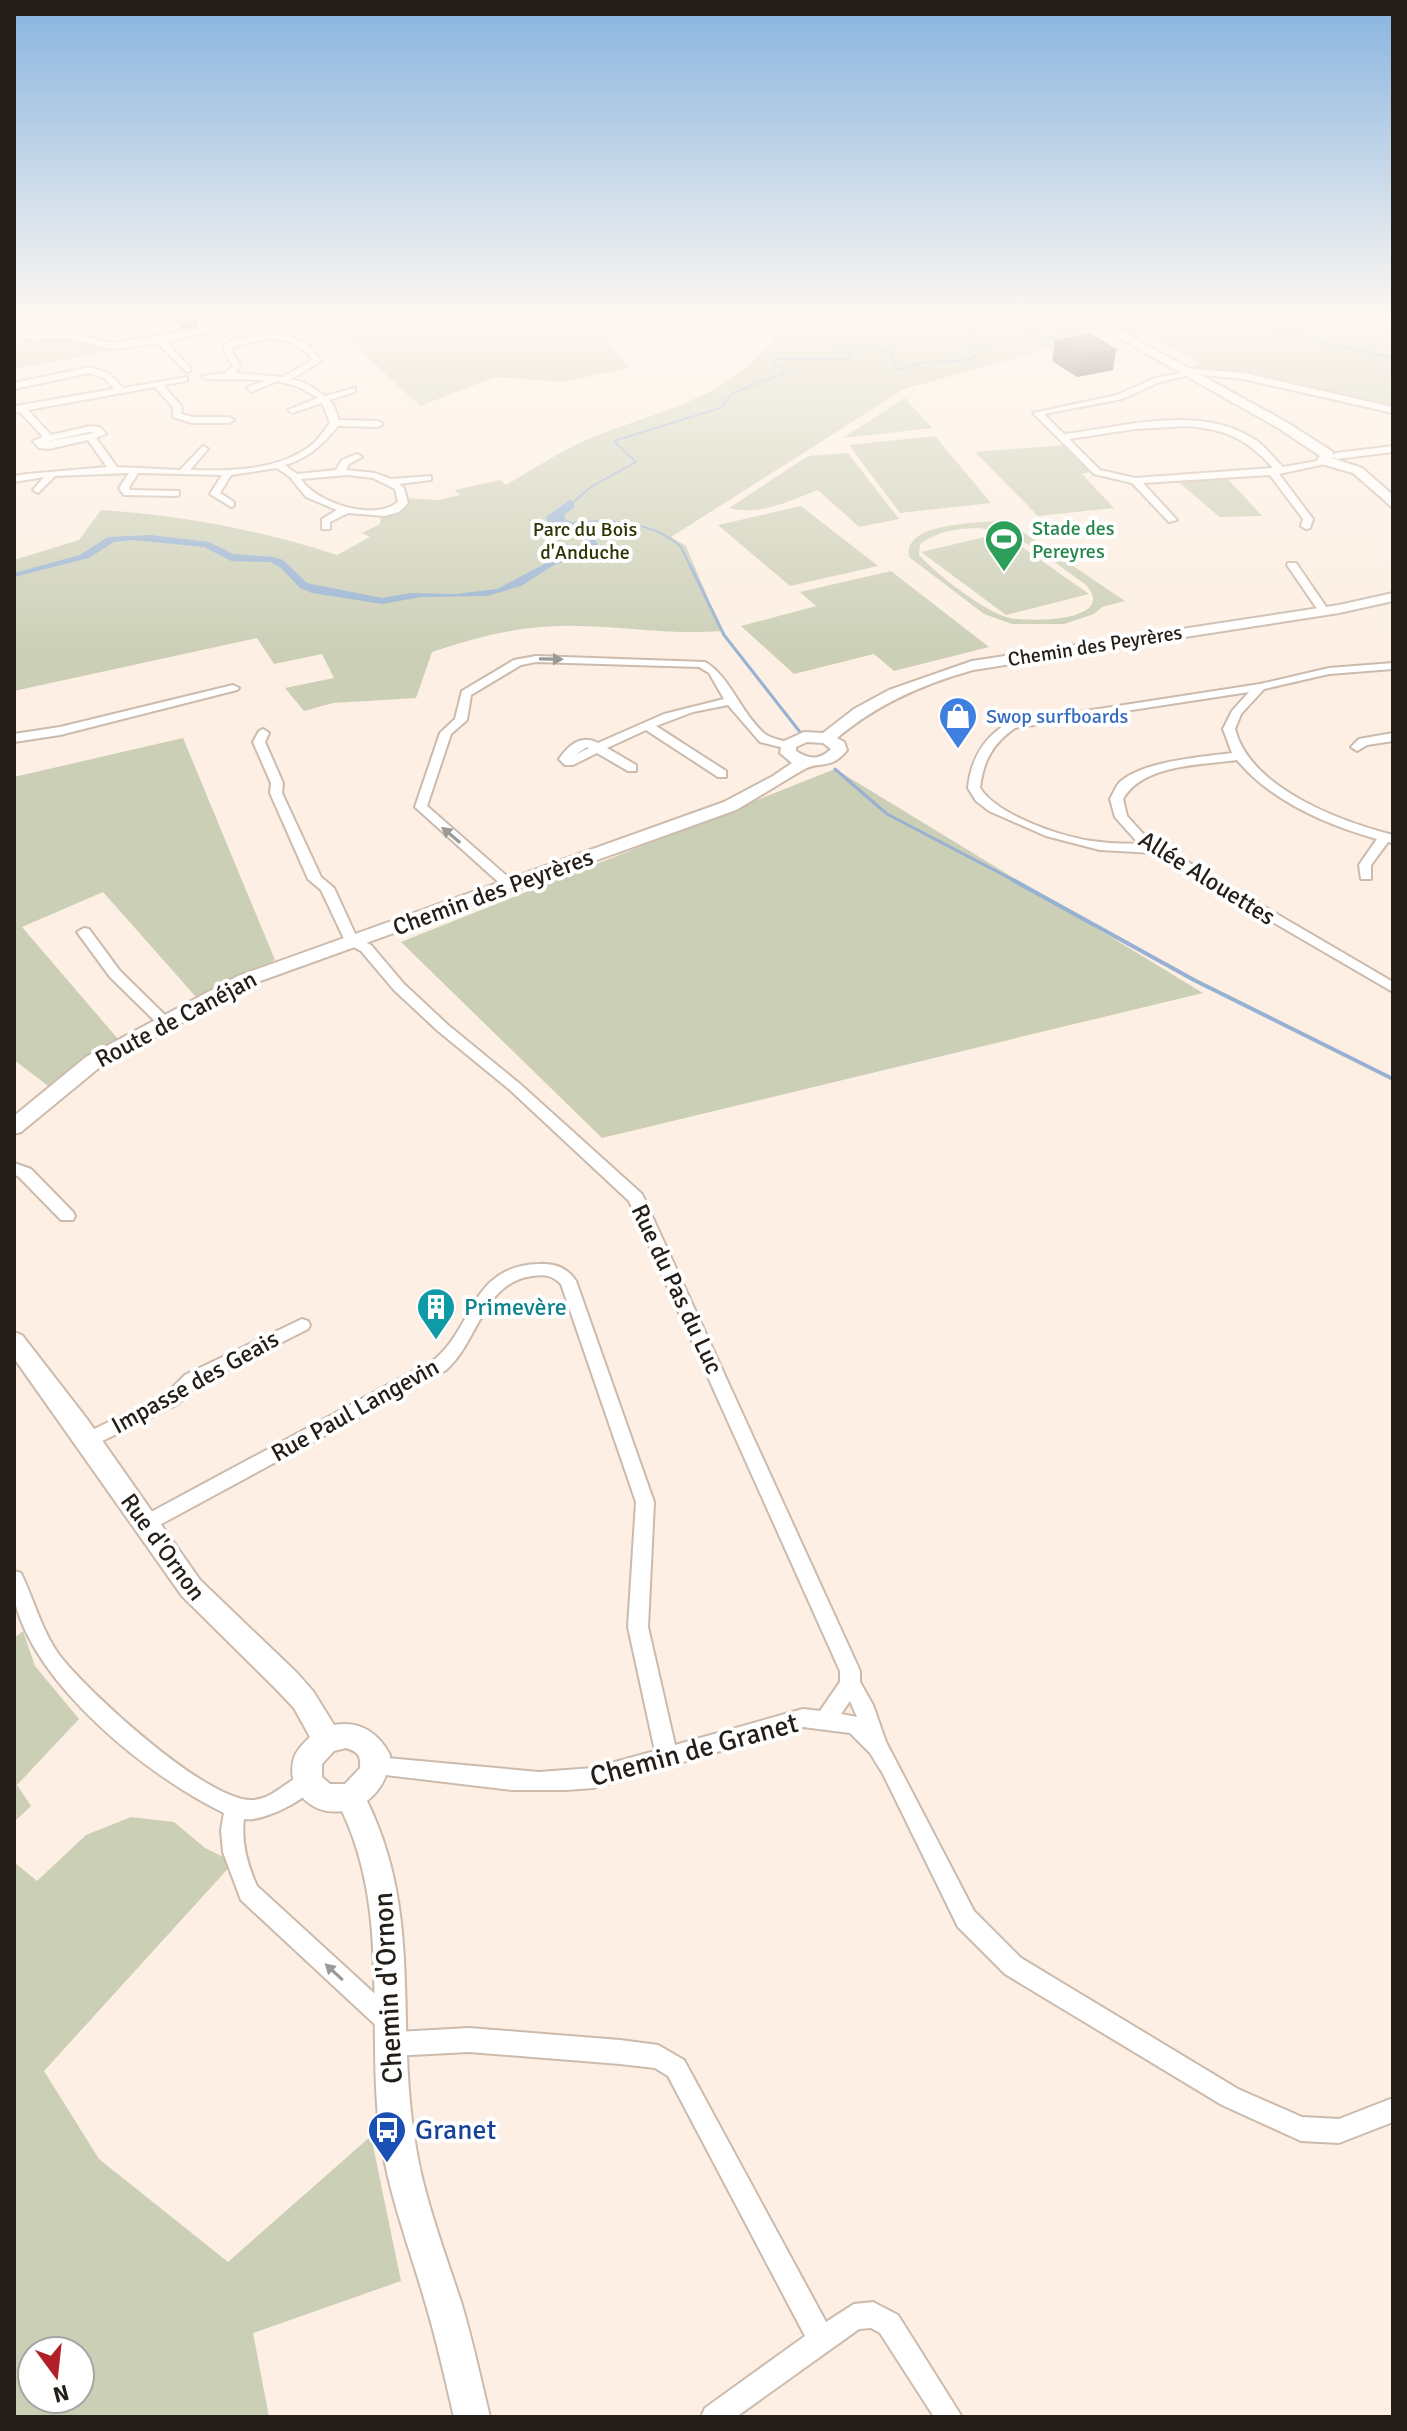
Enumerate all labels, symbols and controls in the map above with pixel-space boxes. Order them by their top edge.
place label: Stade des Pereyres [1032,516,1115,564]
park label: Parc du Bois d'Anduche [533,517,637,565]
sports icon: Stade des Pereyres [983,518,1025,573]
street label: Chemin des Peyrères [1006,620,1184,672]
one-way arrow [539,653,564,665]
shop icon: Swop surfboards [937,695,979,750]
place label: Swop surfboards [986,704,1129,729]
street label: Allée Alouettes [1133,824,1281,932]
one-way arrow [441,827,461,844]
street label: Chemin des Peyrères [389,842,597,942]
street label: Route de Canéjan [90,964,262,1074]
street label: Rue du Pas du Luc [625,1199,729,1379]
building icon: Primevère [415,1286,457,1341]
place label: Primevère [464,1292,567,1322]
street label: Impasse des Geais [106,1324,284,1440]
street label: Rue Paul Langevin [266,1352,444,1468]
street label: Rue d'Ornon [114,1488,212,1606]
street label: Chemin de Granet [586,1706,802,1794]
street label: Chemin d'Ornon [366,1891,410,2085]
one-way arrow [325,1963,344,1981]
bus stop icon: Granet [366,2109,408,2164]
place label: Granet [415,2113,497,2147]
north arrow [16,2335,96,2415]
text: N [50,2379,72,2409]

